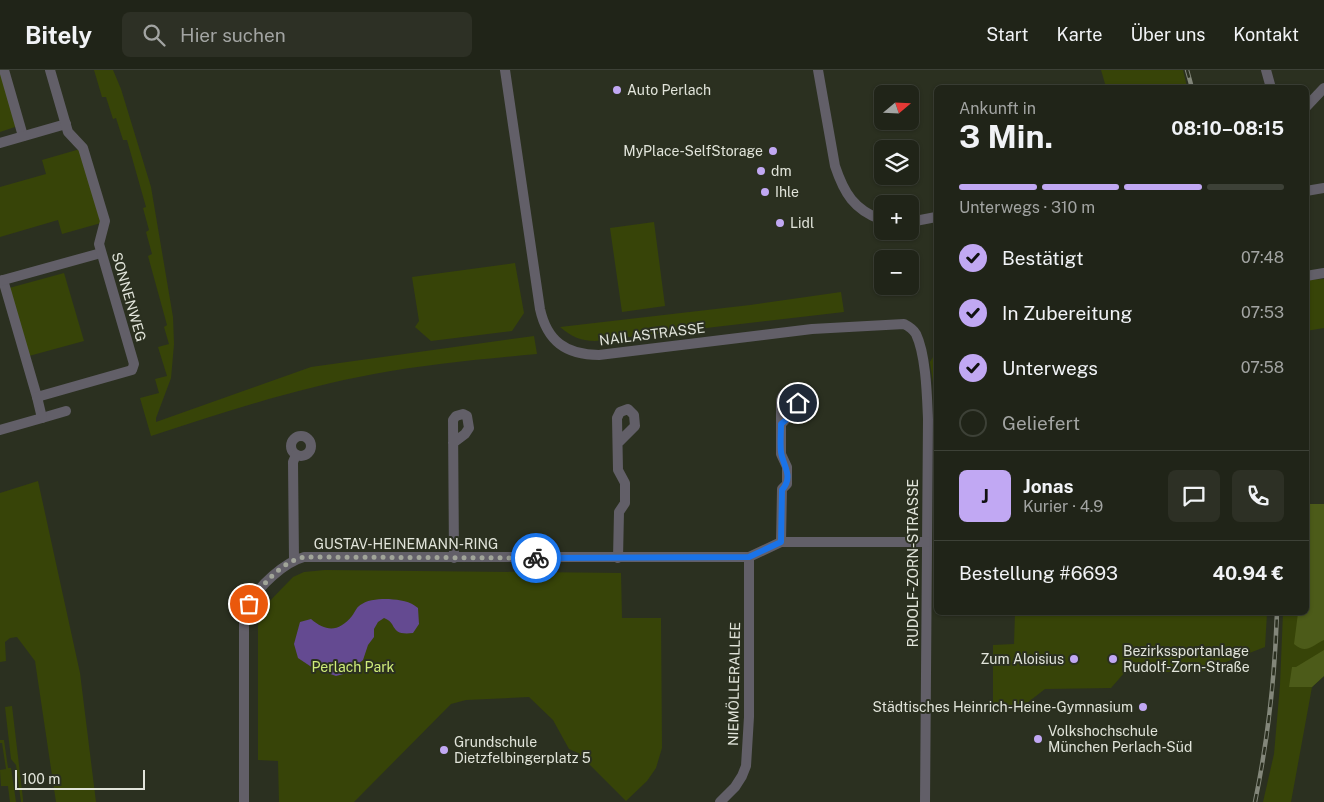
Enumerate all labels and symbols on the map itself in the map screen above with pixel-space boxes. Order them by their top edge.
place label: Auto Perlach [627,82,711,98]
marker: Auto Perlach [611,84,623,96]
north arrow [874,85,919,130]
place label: MyPlace-SelfStorage [623,143,763,159]
marker: MyPlace-SelfStorage [767,145,779,157]
place label: dm [771,163,792,179]
marker: dm [755,165,767,177]
place label: Ihle [775,184,799,200]
marker: Ihle [759,186,771,198]
place label: Lidl [790,215,814,231]
marker: Lidl [774,217,786,229]
street label: SONNENWEG [109,250,149,344]
street label: NAILASTRASSE [598,320,706,348]
pin [777,382,819,424]
street label: RUDOLF-ZORN-STRASSE [905,479,921,647]
courier [511,533,561,583]
street label: GUSTAV-HEINEMANN-RING [314,536,498,552]
pin [228,583,270,625]
street label: NIEMÖLLERALLEE [723,622,743,746]
place label: Bezirkssportanlage Rudolf-Zorn-Straße [1123,643,1250,675]
place label: Zum Aloisius [980,651,1064,667]
marker: Zum Aloisius [1068,653,1080,665]
marker: Bezirkssportanlage Rudolf-Zorn-Straße [1107,653,1119,665]
park label: Perlach Park [312,659,395,675]
place label: Städtisches Heinrich-Heine-Gymnasium [872,699,1133,715]
marker: Städtisches Heinrich-Heine-Gymnasium [1137,701,1149,713]
place label: Volkshochschule München Perlach-Süd [1048,723,1192,755]
marker: Volkshochschule München Perlach-Süd [1032,733,1044,745]
place label: Grundschule Dietzfelbingerplatz 5 [454,734,591,766]
marker: Grundschule Dietzfelbingerplatz 5 [438,744,450,756]
scale bar [15,767,145,790]

